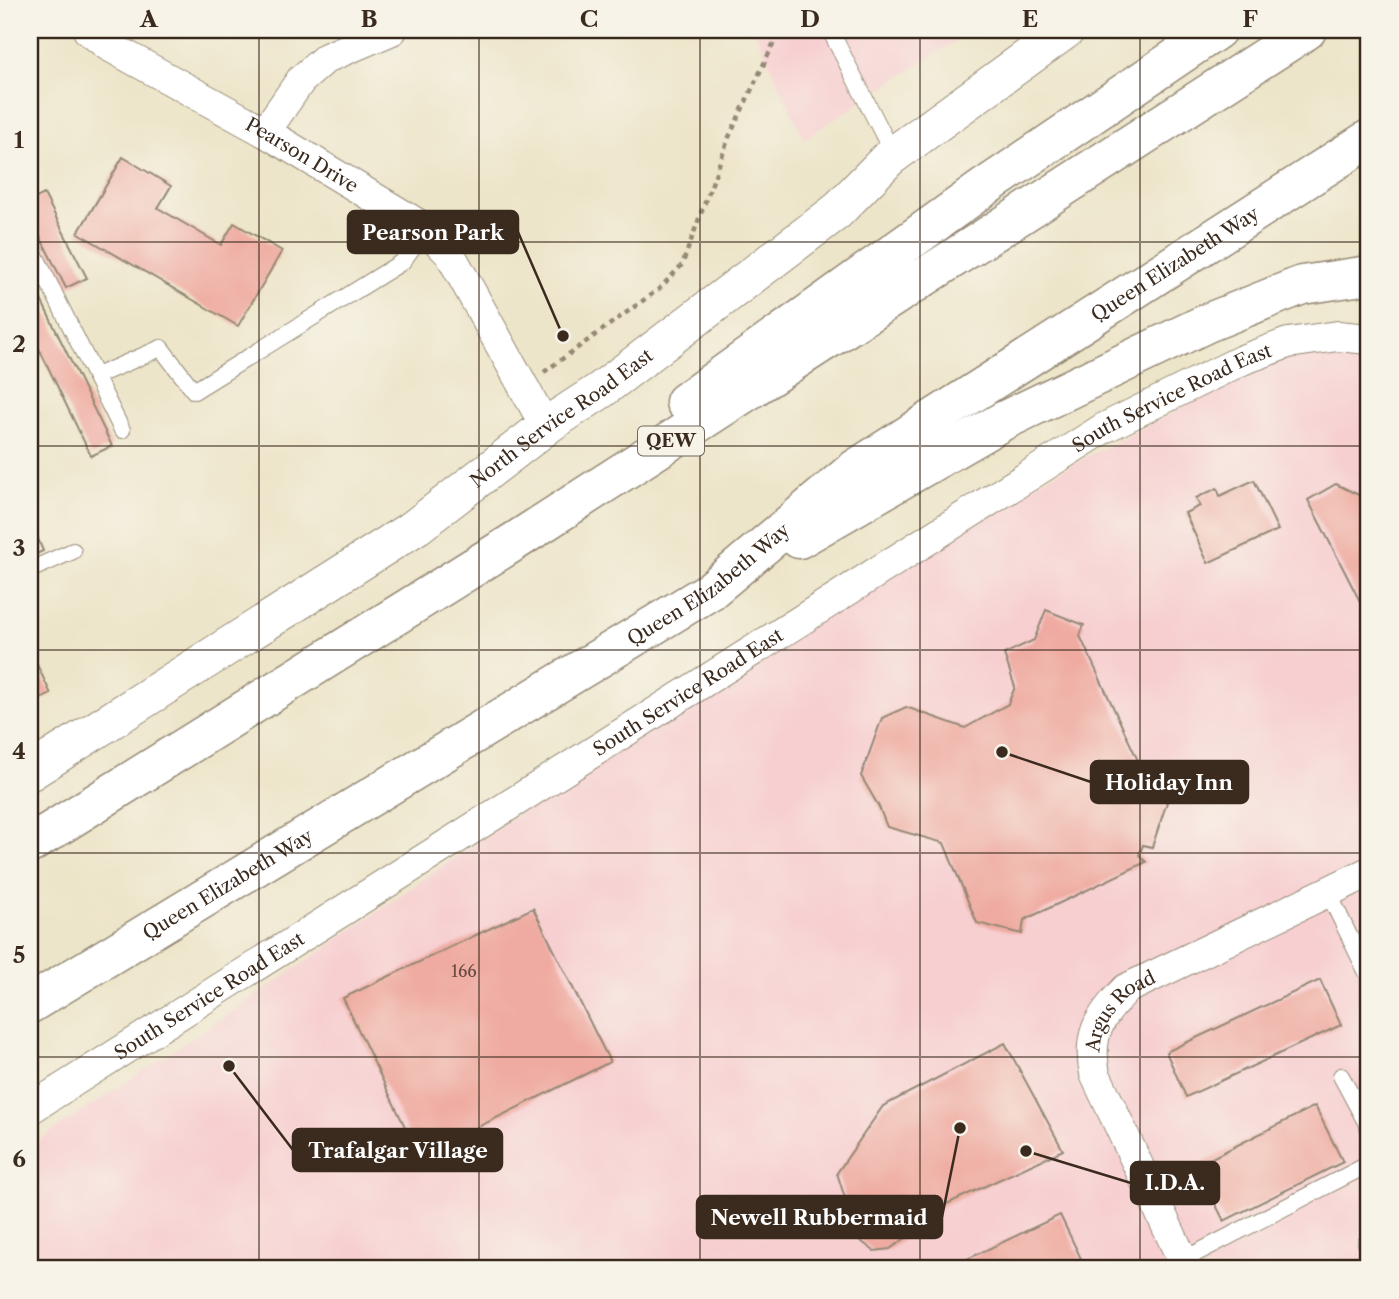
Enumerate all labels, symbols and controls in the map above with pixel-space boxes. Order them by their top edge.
text: A [139,5,159,33]
text: B [360,5,378,33]
text: C [580,5,598,33]
text: D [800,5,820,33]
text: E [1022,5,1038,33]
text: F [1242,5,1258,33]
street label: Pearson Drive [242,112,363,197]
text: 1 [14,126,25,154]
street label: Queen Elizabeth Way [1087,201,1263,326]
callout: Pearson Park [348,211,518,253]
text: Pearson Park [362,220,505,245]
text: 2 [12,330,26,358]
street label: South Service Road East [1068,338,1275,457]
street label: North Service Road East [465,343,657,492]
road number: QEW [638,426,704,456]
street label: Queen Elizabeth Way [623,518,794,650]
text: 3 [13,534,26,562]
street label: South Service Road East [589,623,787,761]
text: 4 [12,737,26,765]
callout: Holiday Inn [1091,761,1248,803]
text: Holiday Inn [1105,770,1234,795]
street label: Queen Elizabeth Way [138,824,317,944]
street label: South Service Road East [110,927,309,1064]
text: 5 [13,941,25,969]
house number: 166 [451,961,477,981]
street label: Argus Road [1081,965,1159,1054]
callout: Trafalgar Village [293,1129,502,1171]
text: Trafalgar Village [308,1138,488,1163]
text: 6 [12,1145,26,1173]
callout: I.D.A. [1131,1162,1219,1204]
text: I.D.A. [1145,1170,1205,1195]
callout: Newell Rubbermaid [697,1196,942,1238]
text: Newell Rubbermaid [711,1205,927,1230]

